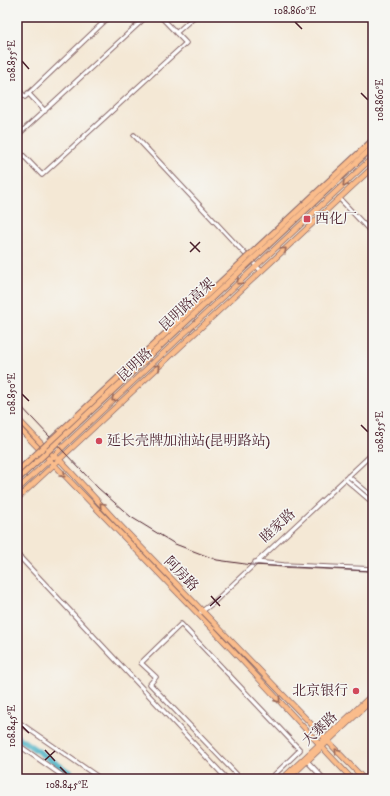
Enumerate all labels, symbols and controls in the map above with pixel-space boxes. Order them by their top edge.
text: 108.860°E [274,5,316,17]
text: 108.855°E [6,40,18,82]
text: 108.860°E [374,79,386,121]
one-way arrow [342,179,350,187]
place label: 西化厂 [315,210,357,228]
marker: 西化厂 [302,214,312,224]
one-way arrow [279,247,287,255]
street label: 昆明路高架 [155,275,219,335]
one-way arrow [236,277,244,285]
street label: 昆明路 [114,344,156,386]
one-way arrow [153,365,161,372]
text: 108.850°E [6,373,18,415]
one-way arrow [111,394,118,401]
text: 108.855°E [374,411,386,453]
place label: 延长壳牌加油站(昆明路站) [107,432,271,450]
marker: 延长壳牌加油站(昆明路站) [94,436,104,446]
one-way arrow [58,470,66,478]
one-way arrow [99,502,107,510]
street label: 睦家路 [257,505,299,547]
street label: 阿房路 [160,553,202,595]
place label: 北京银行 [292,682,348,700]
marker: 北京银行 [351,686,361,696]
one-way arrow [274,696,281,703]
text: 108.845°E [6,705,18,747]
street label: 大寨路 [299,708,341,750]
one-way arrow [334,748,342,756]
text: 108.845°E [46,779,88,791]

